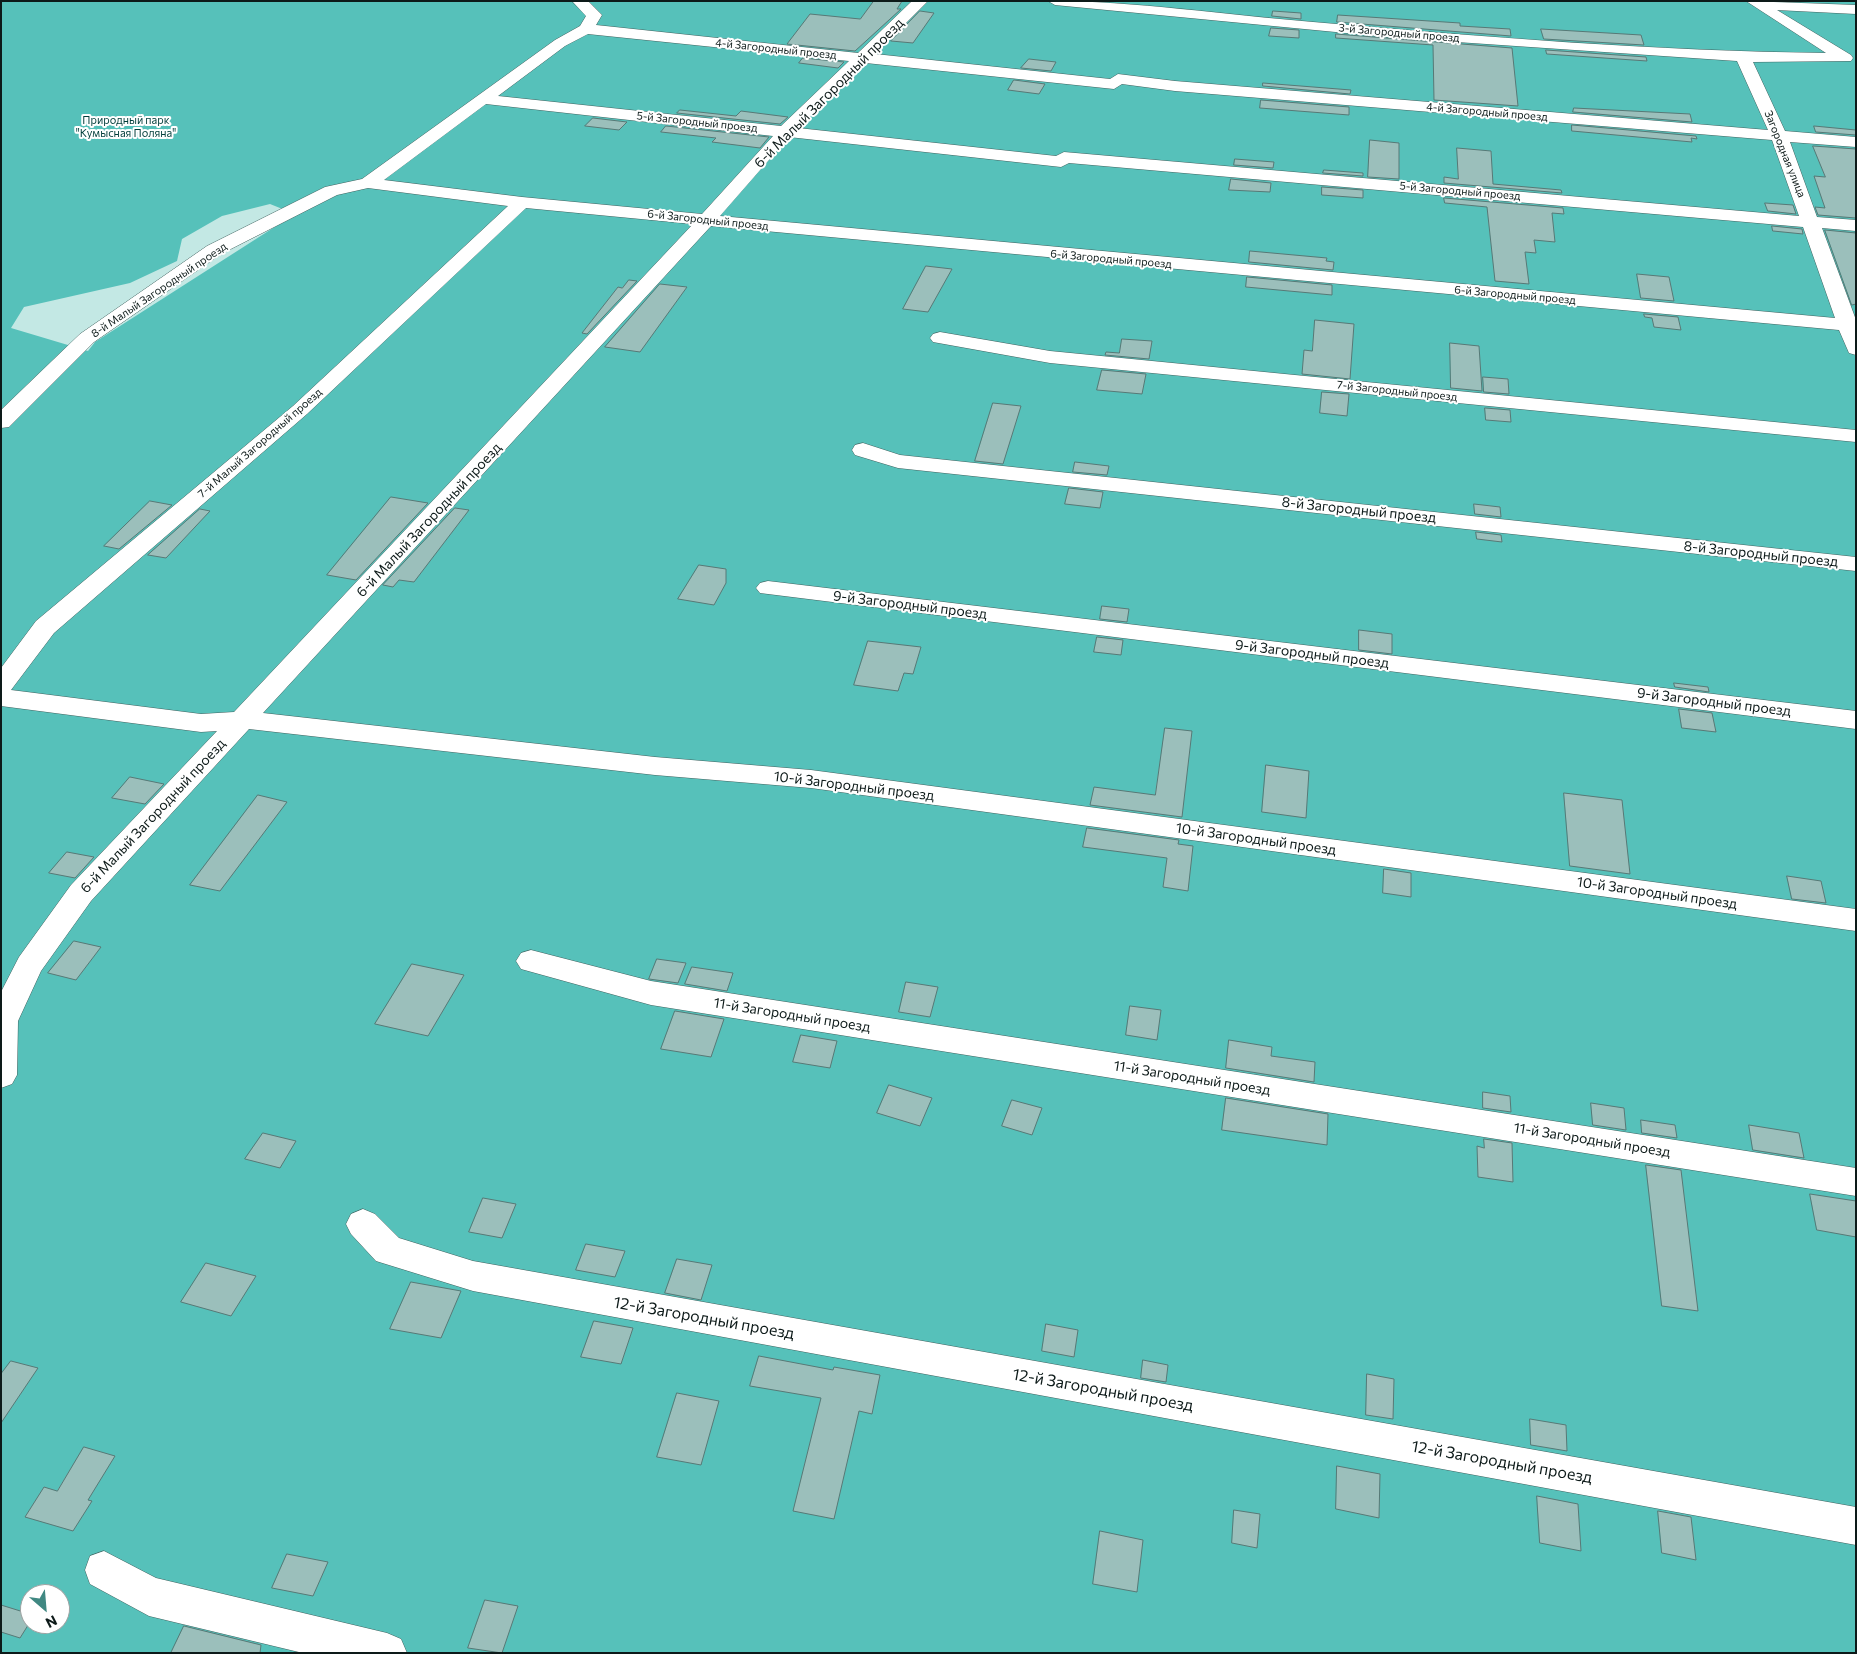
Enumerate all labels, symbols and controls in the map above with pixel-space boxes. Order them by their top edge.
street label: 6-й Малый Загородный проезд [751,15,907,171]
street label: 3-й Загородный проезд [1338,21,1460,45]
street label: 4-й Загородный проезд [715,36,837,62]
street label: 4-й Загородный проезд [1426,100,1548,124]
street label: 5-й Загородный проезд [636,109,758,135]
street label: Загородная улица [1762,109,1808,199]
park label: Природный парк "Кумысная Поляна" [76,113,176,139]
street label: 5-й Загородный проезд [1399,179,1521,203]
street label: 6-й Загородный проезд [647,207,769,233]
street label: 8-й Малый Загородный проезд [89,240,229,340]
street label: 6-й Загородный проезд [1050,247,1172,271]
street label: 6-й Загородный проезд [1454,283,1576,307]
street label: 7-й Загородный проезд [1336,378,1458,404]
street label: 7-й Малый Загородный проезд [195,386,325,500]
street label: 6-й Малый Загородный проезд [353,439,505,601]
street label: 8-й Загородный проезд [1281,494,1437,526]
street label: 8-й Загородный проезд [1683,538,1839,570]
street label: 9-й Загородный проезд [832,587,988,623]
street label: 9-й Загородный проезд [1234,636,1390,672]
street label: 9-й Загородный проезд [1636,684,1792,720]
street label: 6-й Малый Загородный проезд [77,735,229,897]
street label: 10-й Загородный проезд [773,768,935,804]
street label: 10-й Загородный проезд [1175,819,1337,859]
street label: 10-й Загородный проезд [1576,873,1738,913]
street label: 11-й Загородный проезд [712,994,872,1036]
street label: 11-й Загородный проезд [1112,1057,1272,1099]
street label: 11-й Загородный проезд [1512,1119,1672,1161]
street label: 12-й Загородный проезд [612,1293,796,1343]
street label: 12-й Загородный проезд [1011,1365,1195,1415]
street label: 12-й Загородный проезд [1410,1437,1594,1487]
north arrow [20,1584,70,1634]
text: N [43,1612,60,1632]

